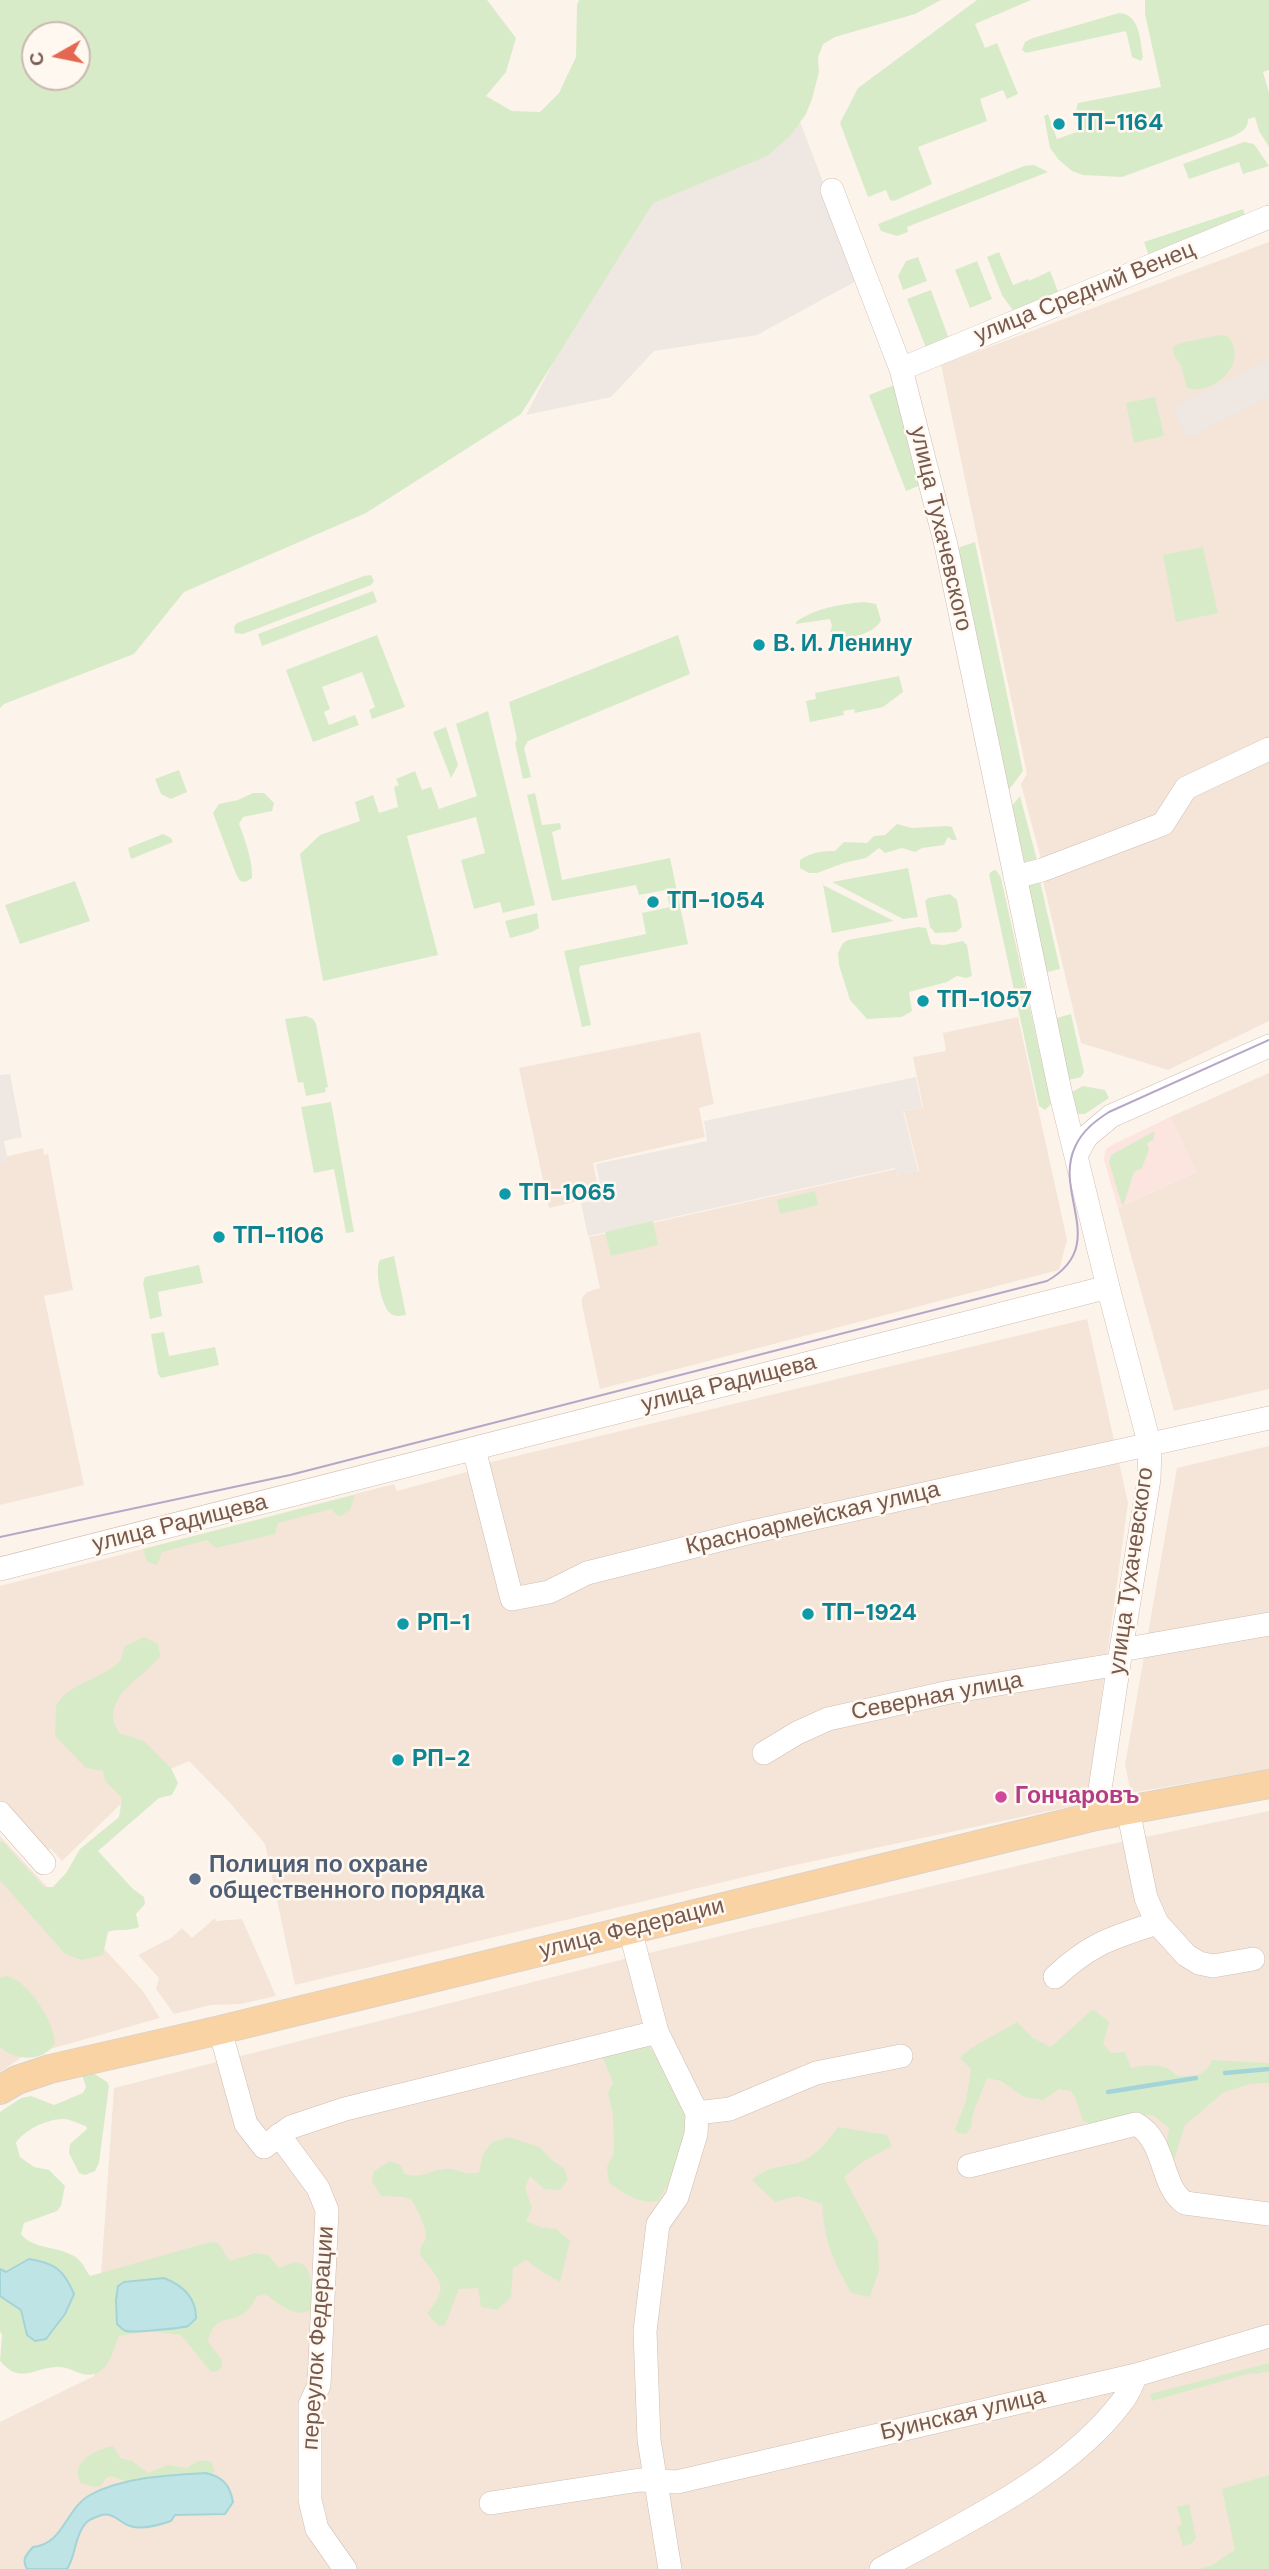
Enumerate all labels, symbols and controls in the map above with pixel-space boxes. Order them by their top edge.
north arrow [21,21,91,91]
text: С [23,50,50,68]
place label: ТП-1164 [1073,110,1163,138]
marker: ТП-1164 [1051,116,1067,132]
street label: улица Средний Венец [971,236,1199,350]
street label: улица Тухачевского [903,424,977,634]
place label: В. И. Ленину [773,631,912,659]
marker: В. И. Ленину [751,637,767,653]
place label: ТП-1054 [667,888,765,916]
marker: ТП-1054 [645,894,661,910]
place label: ТП-1057 [937,987,1032,1015]
marker: ТП-1057 [915,993,931,1009]
place label: ТП-1065 [519,1180,616,1208]
marker: ТП-1065 [497,1186,513,1202]
place label: ТП-1106 [233,1223,324,1251]
marker: ТП-1106 [211,1229,227,1245]
street label: улица Радищева [639,1349,819,1419]
street label: улица Тухачевского [1104,1466,1160,1676]
street label: Красноармейская улица [683,1476,943,1562]
street label: улица Радищева [90,1489,270,1559]
place label: ТП-1924 [822,1600,917,1628]
marker: ТП-1924 [800,1606,816,1622]
place label: РП-1 [417,1610,470,1638]
marker: РП-1 [395,1616,411,1632]
street label: Северная улица [849,1667,1025,1727]
place label: РП-2 [412,1746,470,1774]
marker: РП-2 [390,1752,406,1768]
place label: Гончаровъ [1015,1783,1139,1811]
marker: Гончаровъ [993,1789,1009,1805]
place label: Полиция по охране общественного порядка [209,1852,484,1906]
marker: Полиция по охране общественного порядка [187,1871,203,1887]
street label: улица Федерации [537,1893,727,1965]
street label: переулок Федерации [297,2225,341,2451]
street label: Буинская улица [878,2383,1048,2447]

